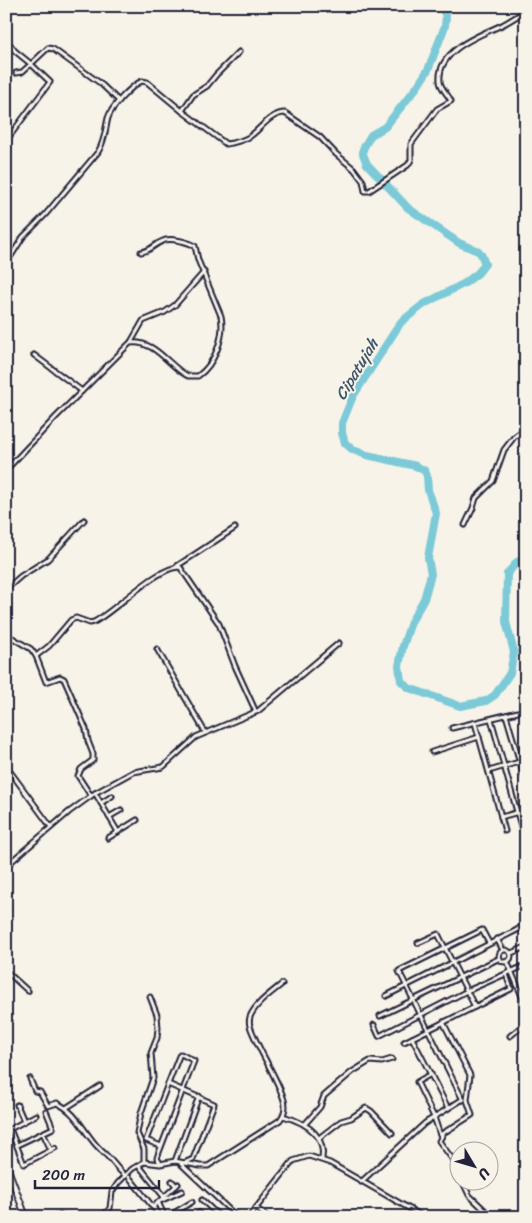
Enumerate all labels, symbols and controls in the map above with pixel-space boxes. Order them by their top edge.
water label: Cipatujah [327,331,387,406]
north arrow [450,1140,500,1190]
scale bar [35,1158,159,1190]
text: 200 m [42,1162,86,1188]
text: U [471,1162,497,1186]

